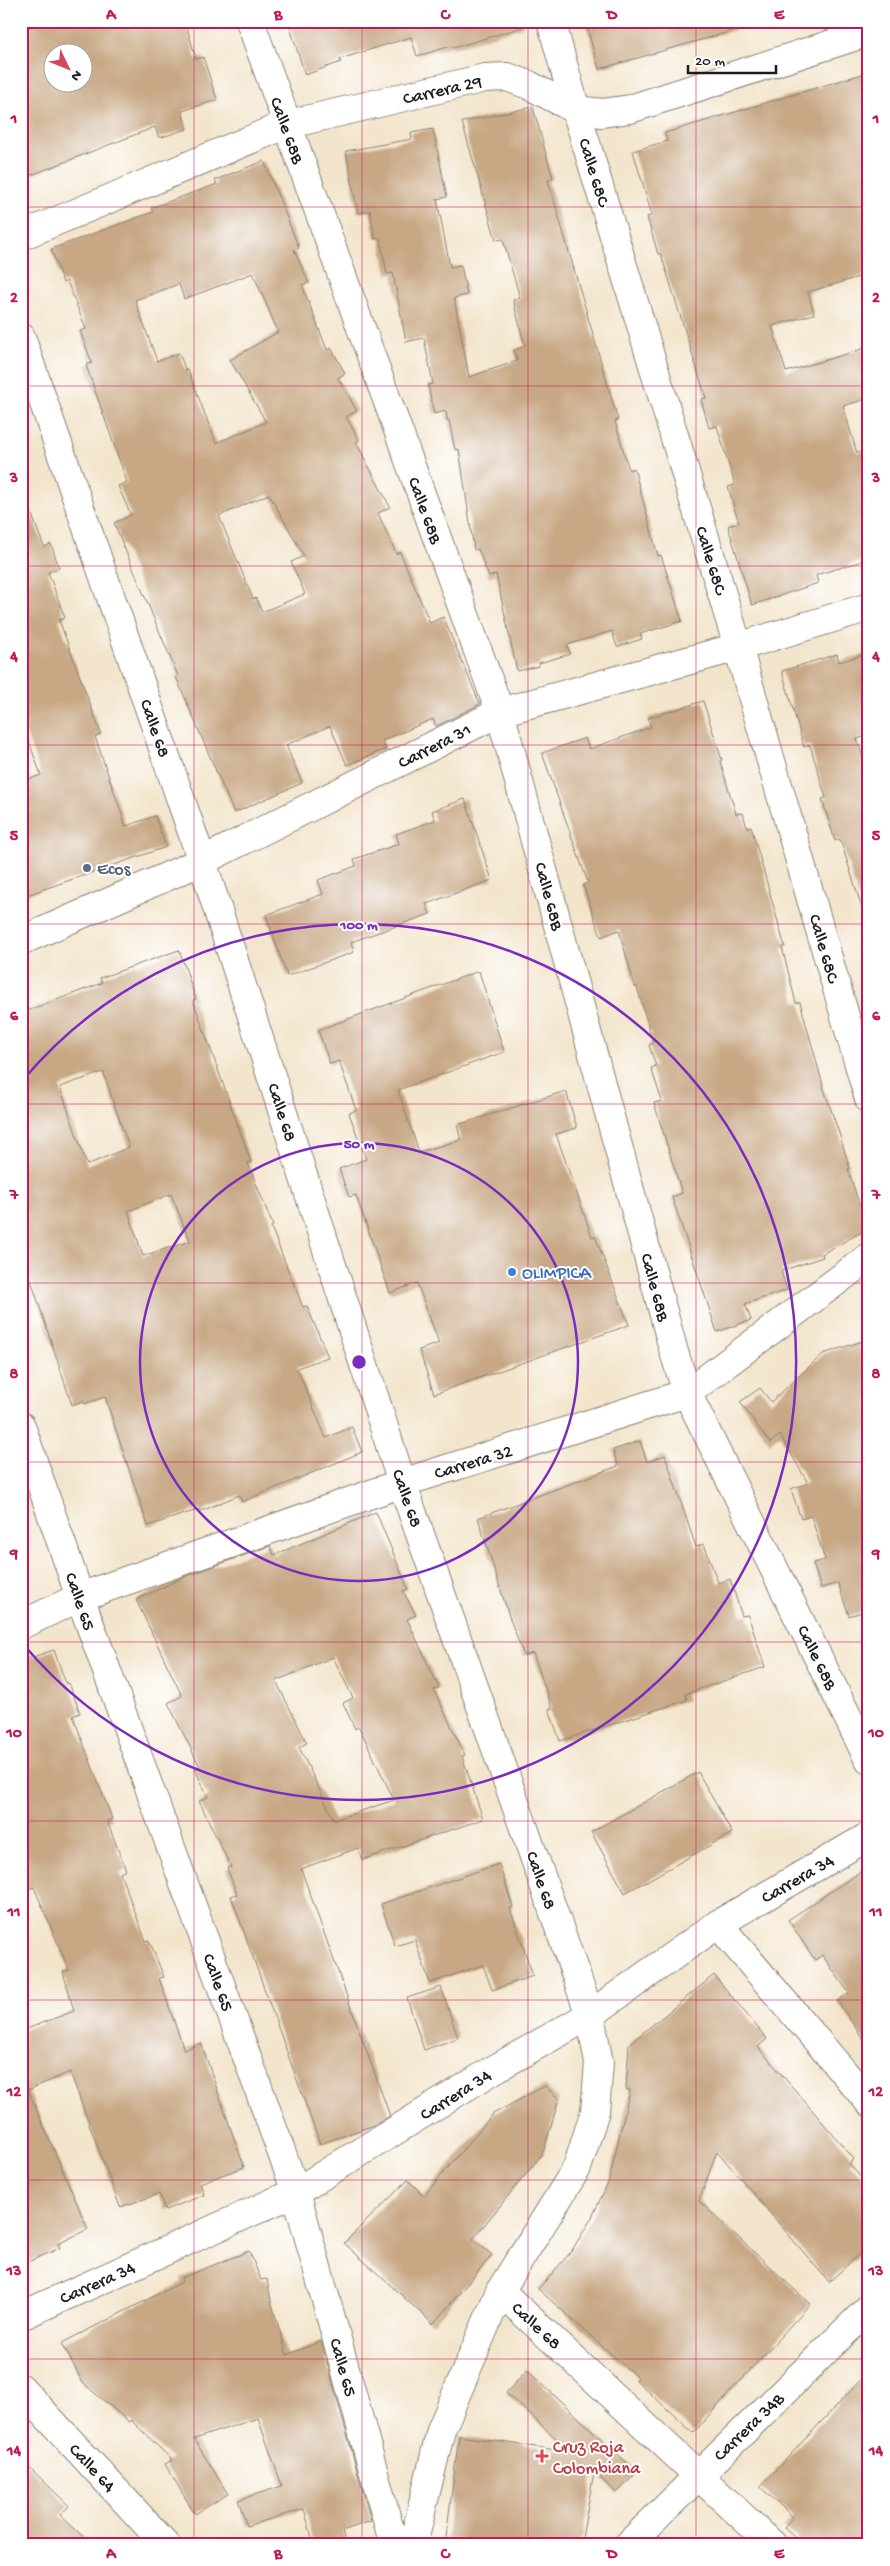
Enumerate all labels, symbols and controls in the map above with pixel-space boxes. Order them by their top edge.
text: A [105,7,117,26]
text: B [273,7,283,26]
text: C [440,7,451,26]
text: D [605,7,618,26]
text: E [774,7,785,26]
north arrow [42,42,92,92]
scale bar [688,42,775,74]
text: 20 m [695,53,725,71]
text: N [66,66,85,84]
street label: Carrera 29 [401,72,484,111]
street label: Calle 68B [264,95,308,168]
text: 1 [10,111,17,130]
text: 1 [872,111,879,130]
street label: Calle 68C [572,136,613,210]
text: 2 [10,290,18,309]
text: 2 [872,290,880,309]
text: 3 [9,470,18,489]
text: 3 [871,470,880,489]
street label: Calle 68B [402,475,446,548]
street label: Calle 68C [689,524,730,598]
text: 4 [9,649,18,668]
text: 4 [871,649,880,668]
street label: Calle 68 [134,697,173,761]
street label: Carrera 31 [395,720,475,775]
text: 5 [10,828,19,847]
text: 5 [872,828,881,847]
place label: Ecos [97,860,132,881]
street label: Calle 68B [528,860,567,934]
marker: Ecos [81,862,93,874]
street label: Calle 68C [803,912,843,986]
text: 100 m [339,917,378,935]
text: 6 [10,1008,19,1027]
text: 6 [872,1008,881,1027]
street label: Calle 68 [261,1081,300,1145]
text: 50 m [344,1136,375,1154]
text: 7 [9,1187,19,1206]
text: 7 [871,1187,881,1206]
street label: Calle 68B [634,1251,673,1325]
place label: OLIMPICA [522,1264,592,1285]
marker: OLIMPICA [506,1266,518,1278]
centre of rings [350,1353,368,1371]
text: 8 [10,1366,19,1385]
text: 8 [872,1366,881,1385]
street label: Carrera 32 [432,1442,515,1485]
street label: Calle 68 [386,1467,425,1531]
text: 9 [9,1546,18,1565]
text: 9 [871,1546,880,1565]
street label: Calle 65 [59,1570,98,1634]
street label: Calle 68B [791,1622,841,1695]
text: 10 [5,1725,22,1744]
text: 10 [867,1725,884,1744]
street label: Calle 68 [520,1849,559,1913]
street label: Carrera 34 [758,1851,839,1909]
text: 11 [7,1904,20,1923]
text: 11 [869,1904,882,1923]
street label: Calle 65 [197,1951,237,2015]
street label: Carrera 34 [417,2066,496,2126]
text: 12 [6,2084,21,2103]
text: 12 [868,2084,883,2103]
street label: Carrera 34 [57,2258,139,2310]
text: 13 [6,2263,21,2282]
text: 13 [868,2263,883,2282]
street label: Calle 68 [506,2299,565,2355]
street label: Calle 65 [323,2336,360,2399]
street label: Carrera 34B [710,2389,790,2466]
place label: Cruz Roja Colombiana [553,2438,641,2480]
street label: Calle 64 [63,2440,119,2498]
text: 14 [6,2443,21,2462]
text: 14 [868,2443,883,2462]
marker: Cruz Roja Colombiana [535,2449,549,2463]
text: A [105,2546,117,2565]
text: B [273,2546,283,2565]
text: C [440,2546,451,2565]
text: D [605,2546,618,2565]
text: E [774,2546,785,2565]

